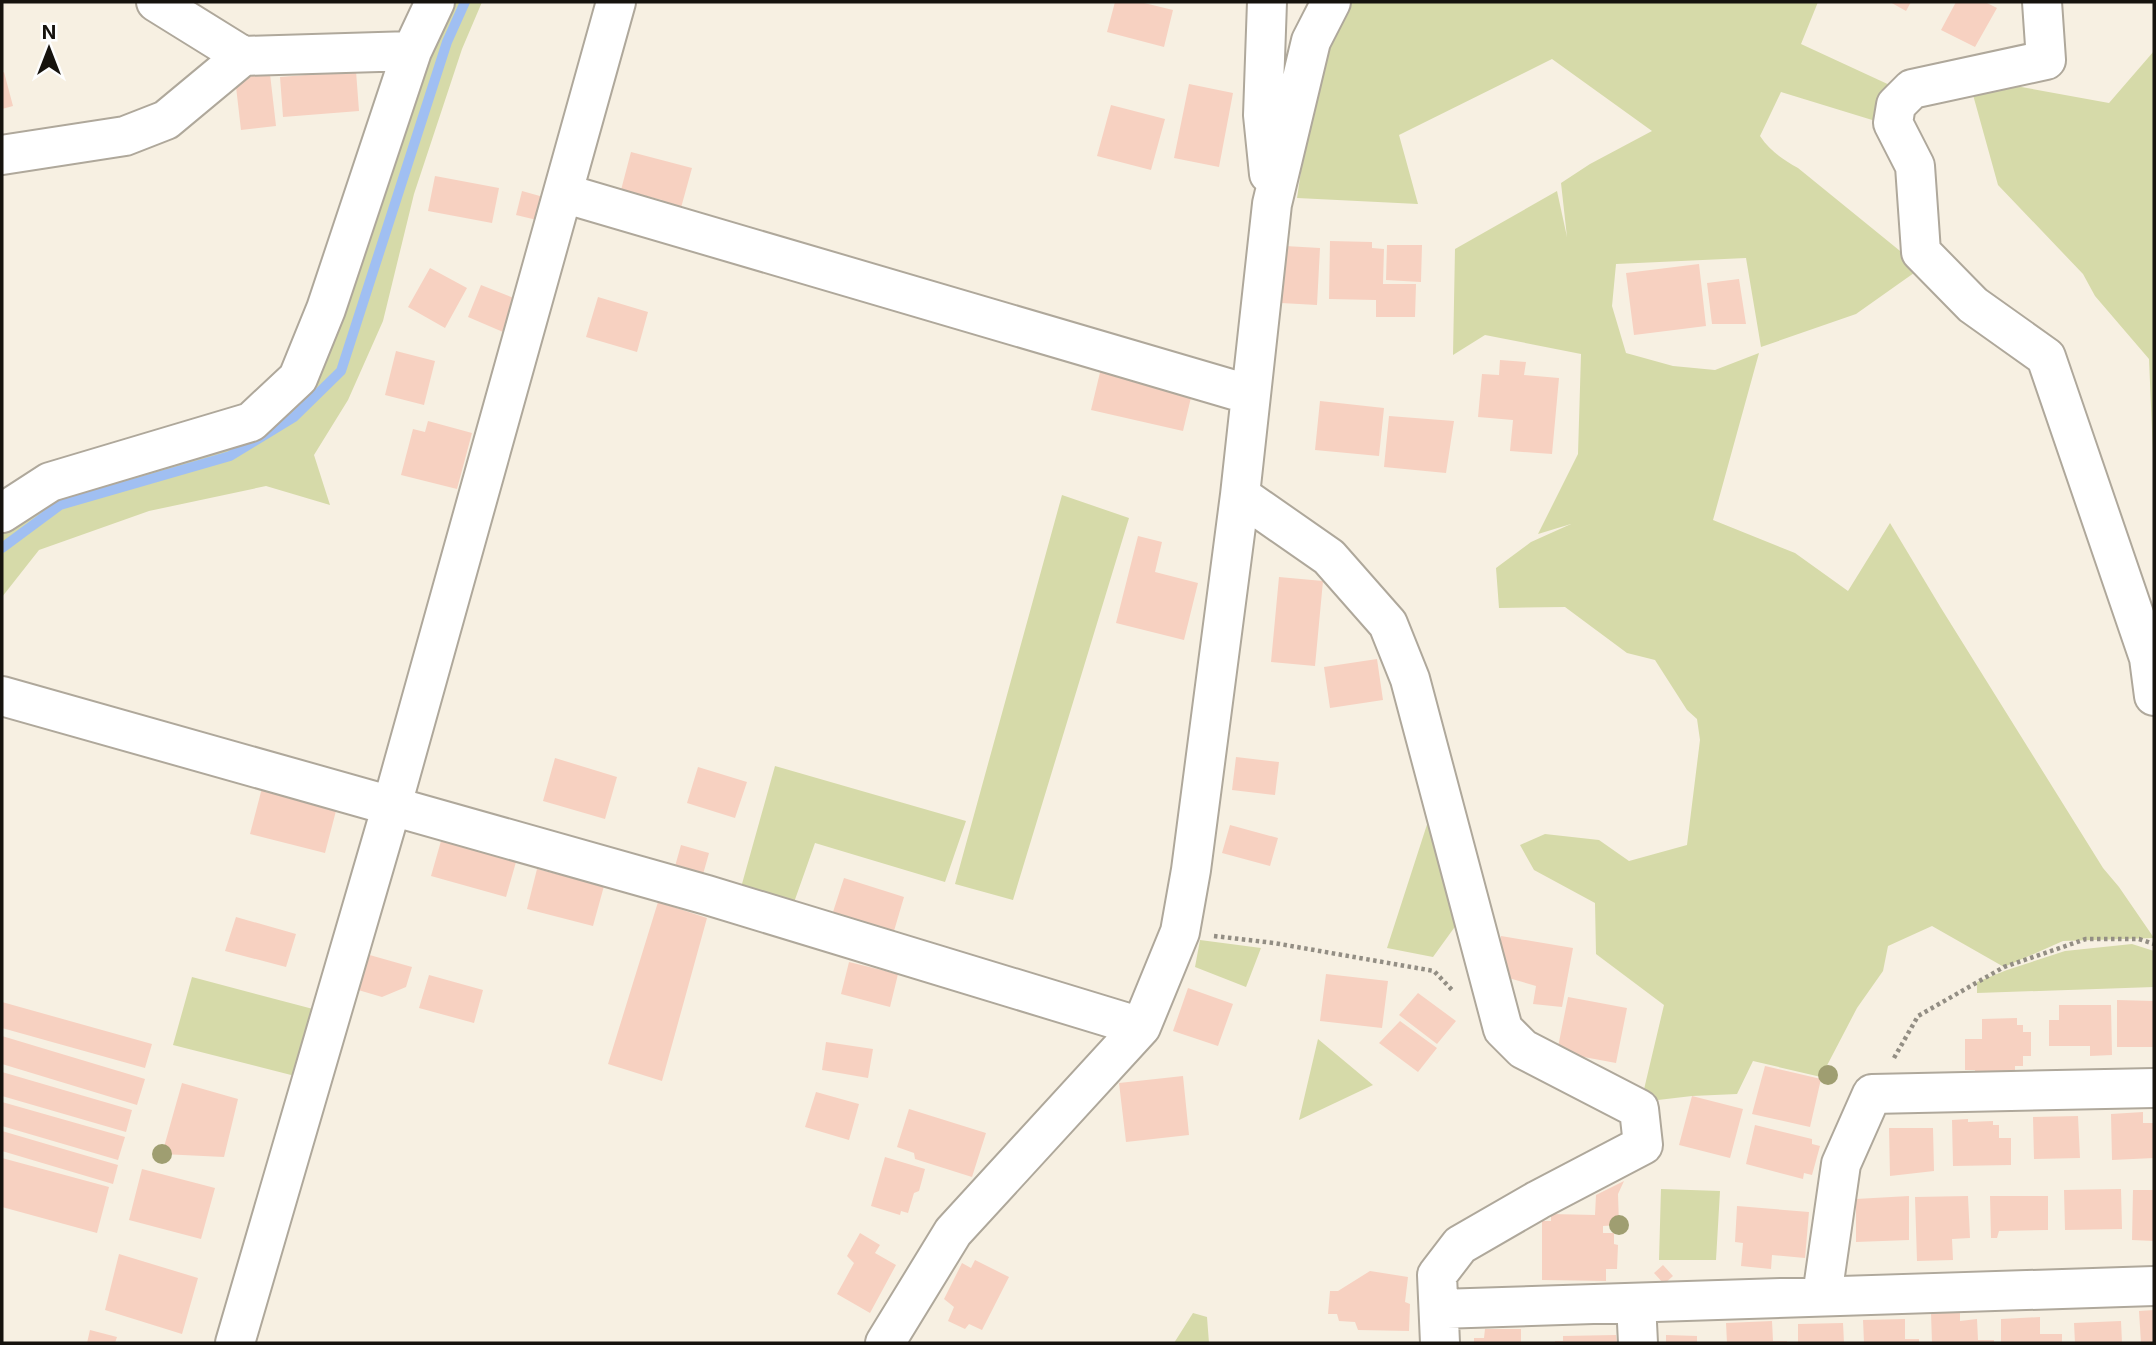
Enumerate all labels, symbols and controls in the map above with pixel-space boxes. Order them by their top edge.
north arrow [14,14,84,84]
text: N [42,21,56,44]

